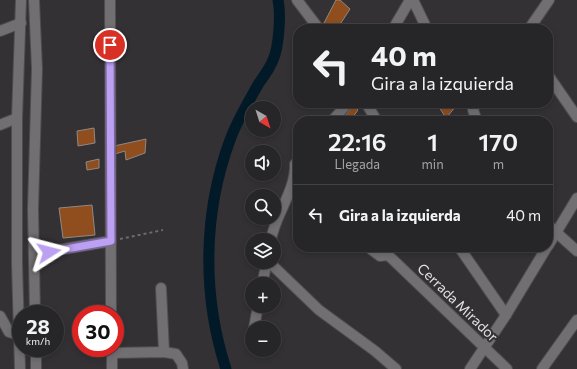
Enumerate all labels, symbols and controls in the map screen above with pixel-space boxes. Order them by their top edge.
pin [93,28,127,62]
icon: arrive [99,34,121,56]
text: 40 m [371,38,437,72]
icon: left [305,40,357,92]
text: Gira a la izquierda [371,72,514,94]
north arrow [245,101,281,137]
map controls [245,101,281,357]
text: 22:16 [328,127,387,156]
text: 1 [427,127,438,156]
text: 170 [479,127,518,156]
button: sound [245,145,281,181]
text: Llegada [334,156,380,172]
text: min [422,156,444,172]
text: m [493,156,504,172]
button: search [245,189,281,225]
icon: left [305,204,327,226]
text: Gira a la izquierda [339,206,461,224]
text: 40 m [506,206,541,224]
position arrow [28,231,70,273]
button: layers [245,233,281,269]
street label: Cerrada Mirador [414,259,502,345]
button: + [245,277,281,313]
speed limit sign: 30 [72,305,124,357]
text: 28 [26,314,50,338]
button: − [245,321,281,357]
text: km/h [26,335,50,347]

